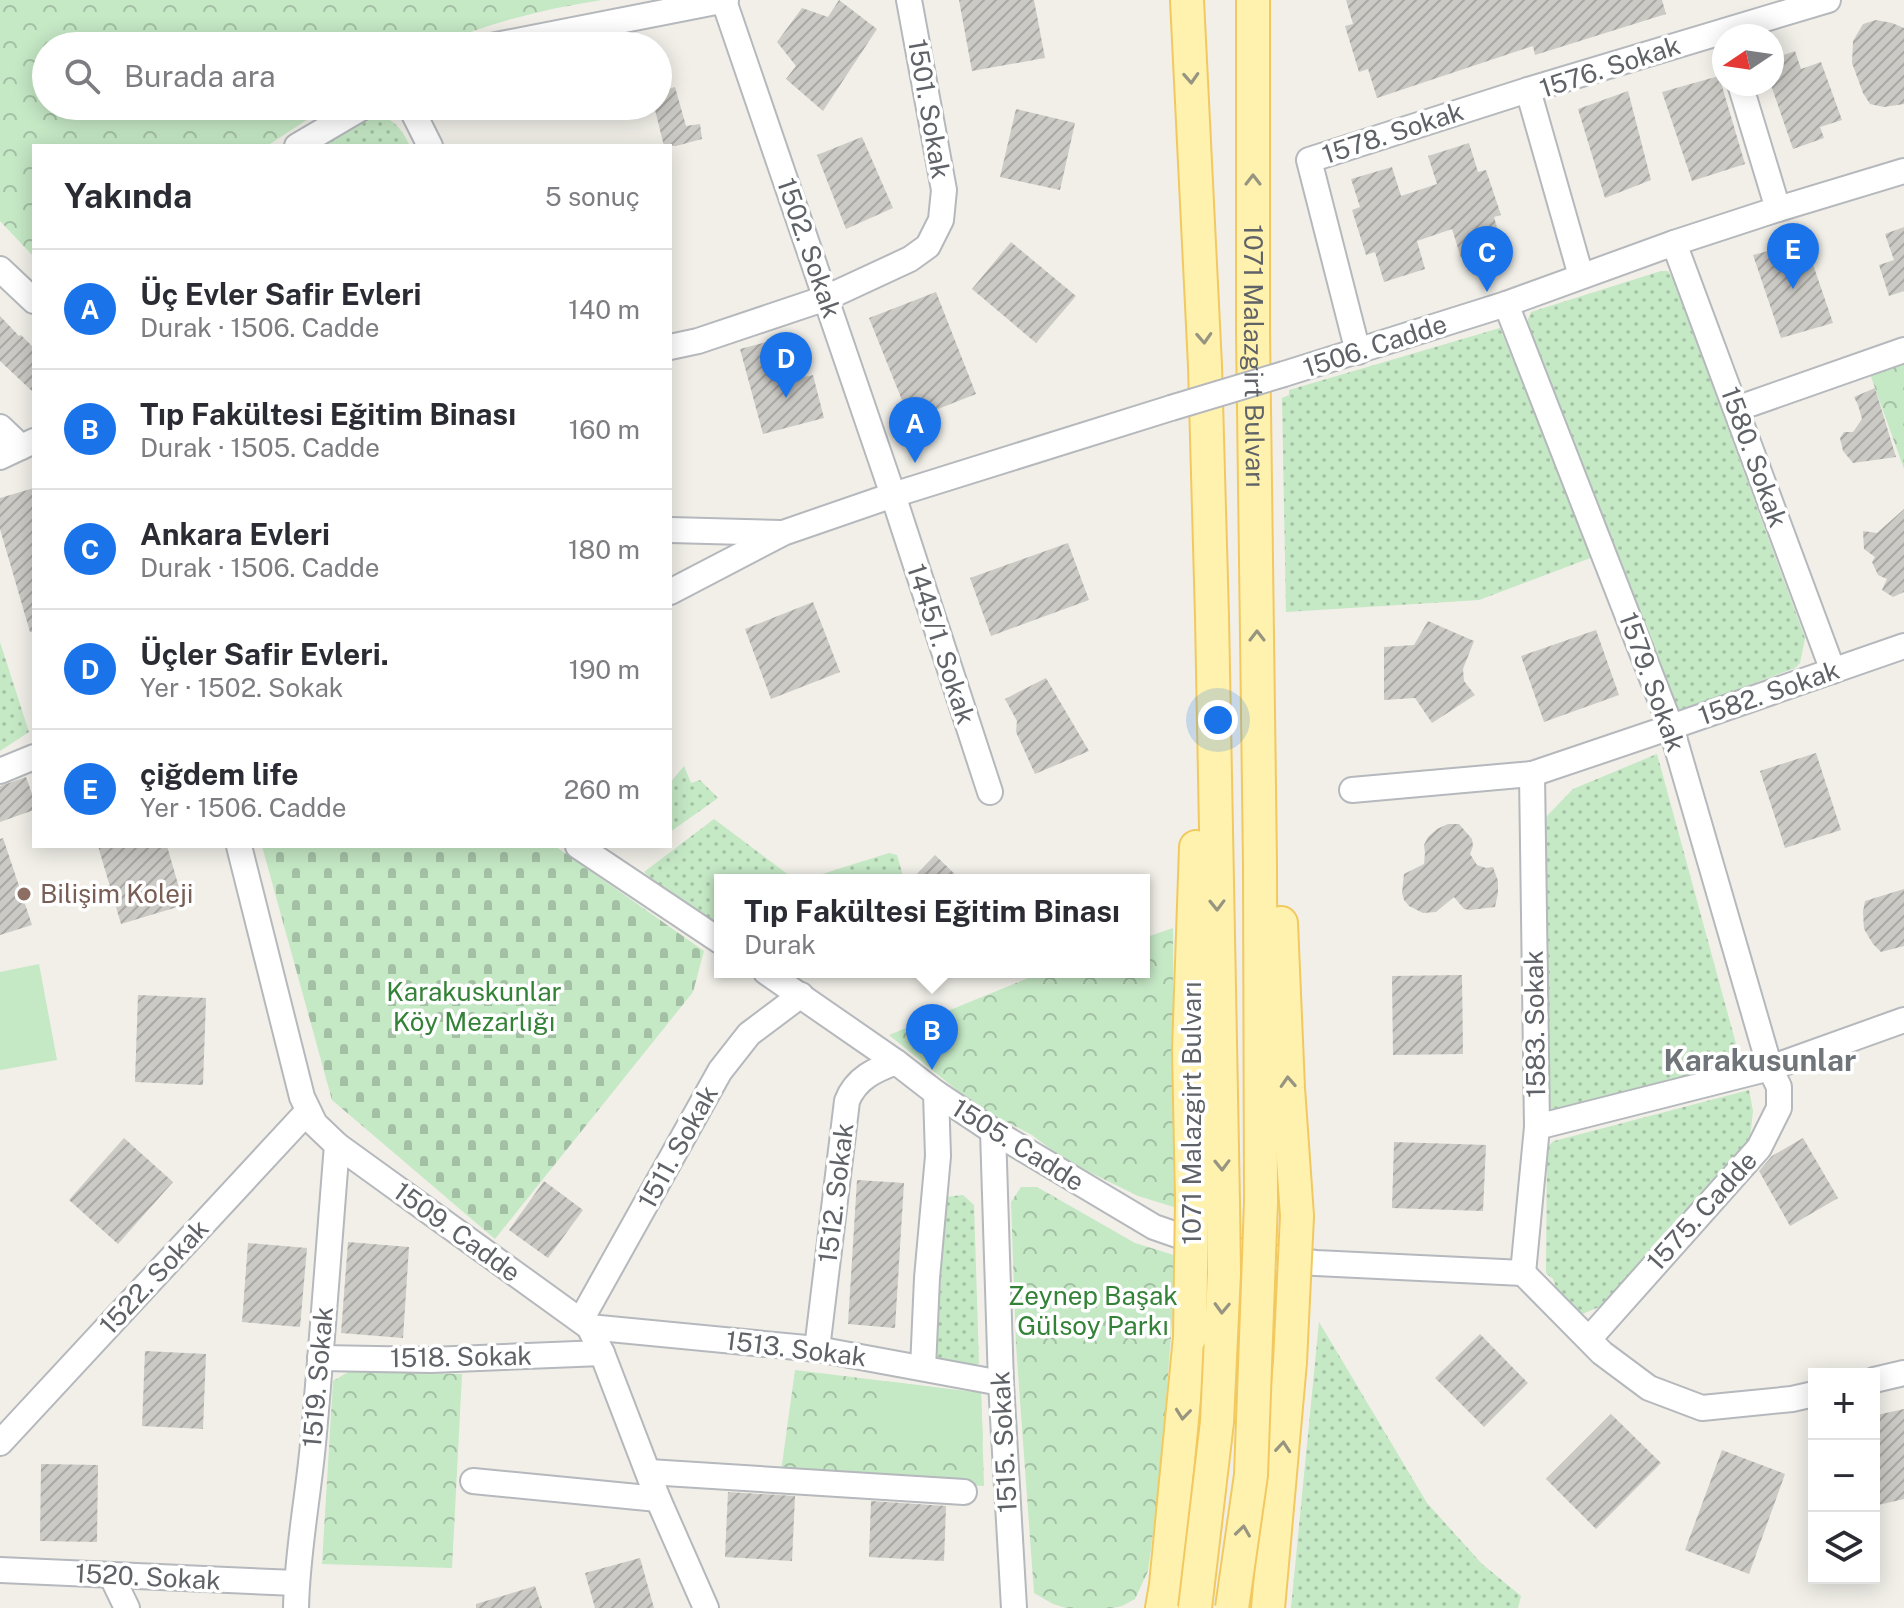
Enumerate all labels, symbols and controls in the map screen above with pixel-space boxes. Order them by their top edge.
north arrow [1712,24,1784,96]
street label: 1576. Sokak [1536,29,1684,104]
search box [32,32,672,120]
street label: 1501. Sokak [902,37,957,181]
icon: search [60,54,104,98]
text: Burada ara [124,58,276,94]
one-way arrow [1182,72,1199,85]
street label: 1578. Sokak [1318,95,1467,170]
one-way arrow [1244,173,1262,186]
street label: 1502. Sokak [771,174,848,322]
text: Yakında [64,176,192,216]
text: 5 sonuç [545,181,640,212]
pin: E [1767,223,1819,289]
street label: 1071 Malazgirt Bulvarı [1238,224,1271,488]
pin: C [1461,226,1513,292]
text: Üç Evler Safir Evleri [140,276,422,312]
text: A [81,294,99,325]
text: 140 m [568,294,640,325]
street label: 1506. Cadde [1299,308,1450,383]
text: Durak · 1506. Cadde [140,312,379,343]
pin: D [760,332,812,398]
one-way arrow [1195,332,1212,345]
street label: 1580. Sokak [1715,382,1794,531]
text: Tıp Fakültesi Eğitim Binası [140,396,516,432]
pin: A [889,397,941,463]
text: B [81,414,99,445]
text: 160 m [569,414,640,445]
text: Durak · 1505. Cadde [140,432,380,463]
text: Ankara Evleri [140,516,330,552]
text: C [81,534,99,565]
text: 180 m [568,534,640,565]
text: Durak · 1506. Cadde [140,552,379,583]
street label: 1445/1. Sokak [901,560,982,728]
street label: 1579. Sokak [1613,608,1692,756]
one-way arrow [1248,629,1266,642]
text: Üçler Safir Evleri. [140,636,389,672]
text: D [81,654,99,685]
text: 190 m [569,654,640,685]
street label: 1582. Sokak [1694,654,1843,731]
text: Yer · 1502. Sokak [140,672,343,703]
your location [1198,700,1238,740]
text: çiğdem life [140,756,299,792]
text: E [82,774,98,805]
text: 260 m [564,774,640,805]
text: Yer · 1506. Cadde [140,792,347,823]
popup [714,874,1150,978]
place label: Bilişim Koleji [40,878,193,909]
marker: Bilişim Koleji [15,885,33,903]
text: Tıp Fakültesi Eğitim Binası [744,893,1120,929]
one-way arrow [1209,899,1226,912]
text: Durak [744,929,816,960]
street label: 1583. Sokak [1518,950,1551,1098]
park label: Karakuskunlar Köy Mezarlığı [386,976,562,1037]
street label: 1071 Malazgirt Bulvarı [1176,981,1207,1245]
pin: B [906,1004,958,1070]
district label: Karakusunlar [1664,1042,1856,1078]
one-way arrow [1280,1075,1297,1088]
street label: 1511. Sokak [631,1080,724,1214]
street label: 1505. Cadde [947,1092,1090,1197]
street label: 1512. Sokak [812,1121,859,1265]
street label: 1575. Cadde [1640,1145,1763,1277]
one-way arrow [1213,1159,1231,1172]
street label: 1509. Cadde [388,1175,527,1288]
street label: 1522. Sokak [93,1213,215,1340]
park label: Zeynep Başak Gülsoy Parkı [1008,1280,1178,1341]
one-way arrow [1214,1302,1231,1315]
street label: 1519. Sokak [296,1305,339,1449]
street label: 1513. Sokak [724,1324,868,1373]
street label: 1518. Sokak [390,1340,532,1373]
map controls [1808,1368,1880,1584]
button: + [1808,1368,1880,1440]
street label: 1515. Sokak [984,1370,1023,1514]
one-way arrow [1174,1408,1191,1421]
one-way arrow [1274,1440,1291,1453]
button: − [1808,1440,1880,1512]
button: layers [1808,1512,1880,1584]
one-way arrow [1234,1524,1251,1538]
street label: 1520. Sokak [74,1557,222,1596]

